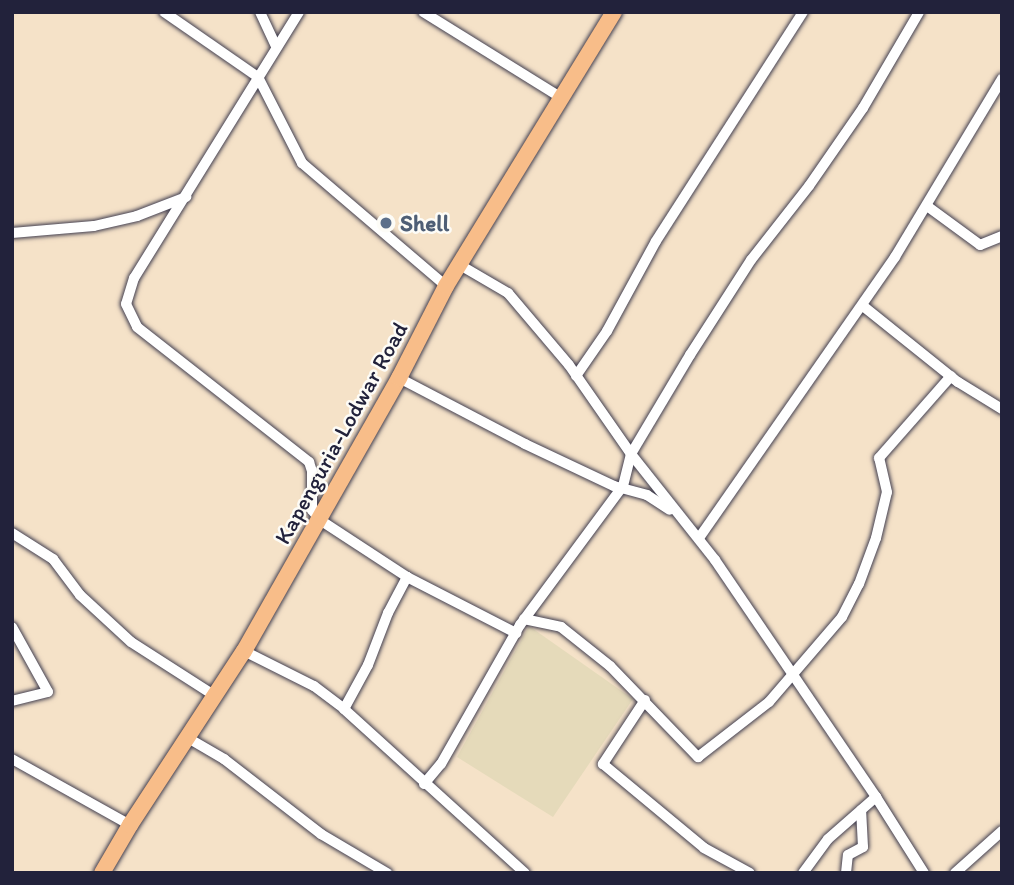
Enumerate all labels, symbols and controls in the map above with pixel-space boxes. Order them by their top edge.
place label: Shell [400,209,449,237]
marker: Shell [378,215,394,231]
street label: Kapenguria-Lodwar Road [269,317,413,549]

